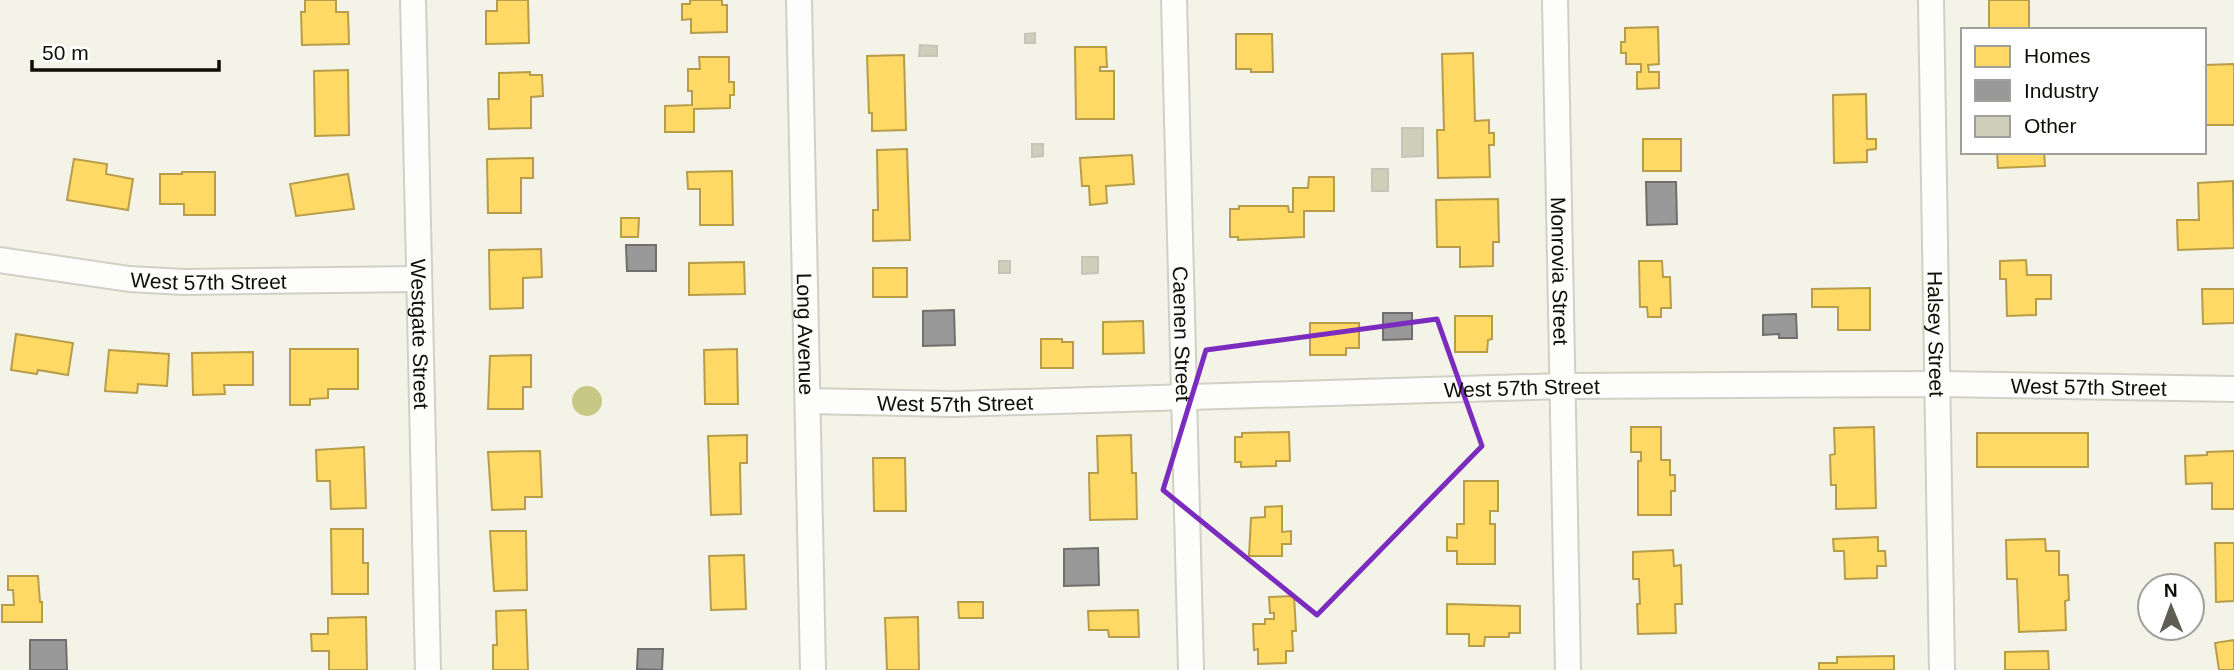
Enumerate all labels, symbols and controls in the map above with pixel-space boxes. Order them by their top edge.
scale bar [32,28,219,72]
legend [1961,28,2206,154]
text: 50 m [42,41,89,64]
text: Homes [2024,44,2091,67]
text: Industry [2024,79,2099,102]
text: Other [2024,114,2077,137]
street label: Monrovia Street [1547,197,1573,345]
street label: Westgate Street [407,259,434,409]
street label: Caenen Street [1169,266,1196,402]
street label: West 57th Street [130,268,287,294]
street label: Halsey Street [1924,271,1949,397]
street label: Long Avenue [793,273,819,395]
street label: West 57th Street [1443,374,1600,401]
street label: West 57th Street [2010,374,2167,399]
street label: West 57th Street [877,390,1034,416]
north arrow [2136,572,2206,642]
text: N [2164,580,2178,601]

